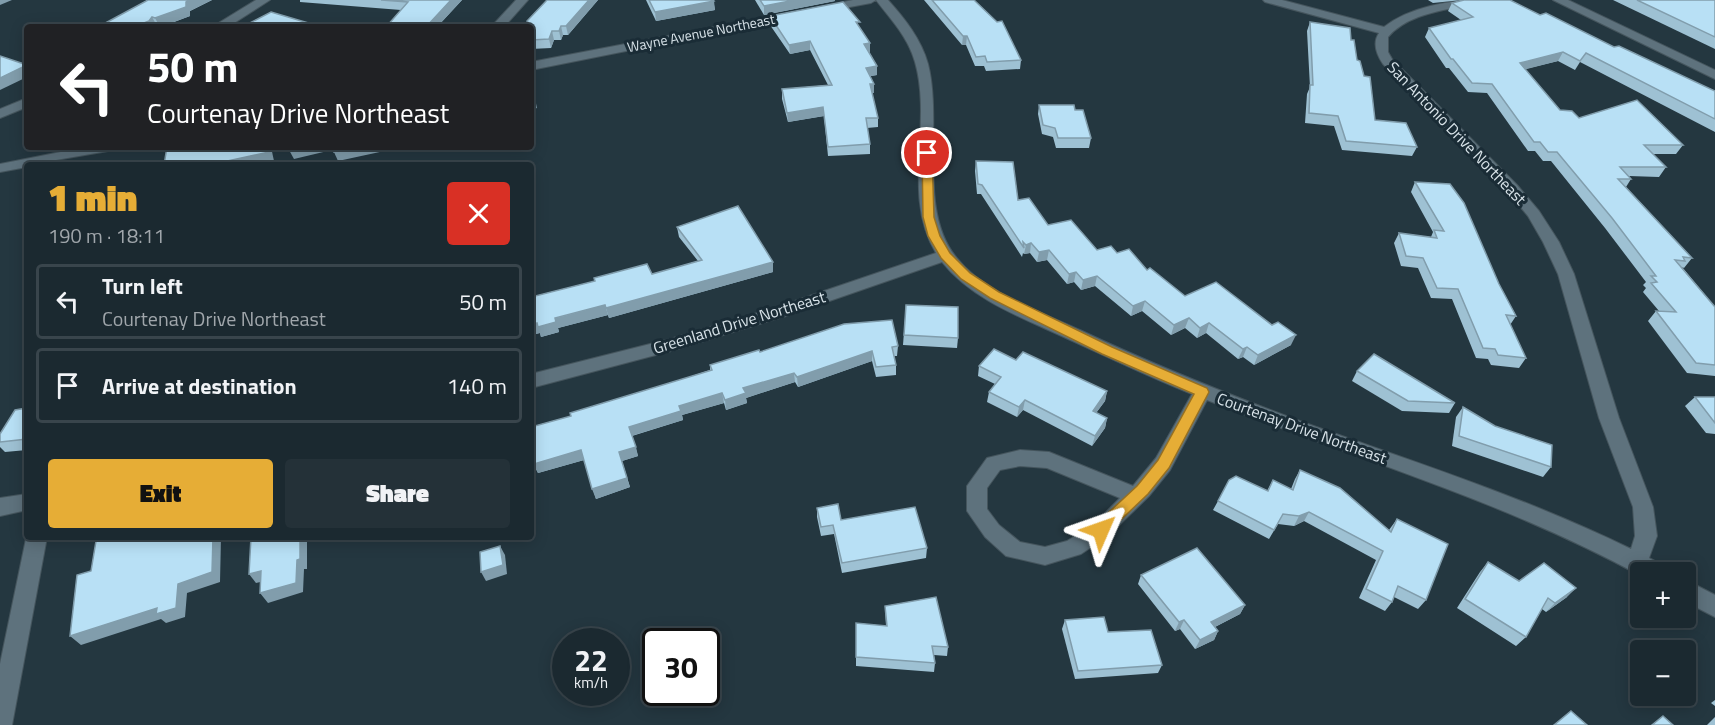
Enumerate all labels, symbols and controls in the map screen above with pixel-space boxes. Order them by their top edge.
street label: Wayne Avenue Northeast [625,8,777,57]
text: 50 m [147,34,239,98]
icon: left [48,48,126,126]
street label: San Antonio Drive Northeast [1382,56,1532,211]
text: Courtenay Drive Northeast [147,92,449,133]
pin [901,127,952,178]
icon: arrive [910,136,943,169]
text: 1 min [48,170,137,225]
button: close [447,182,510,245]
text: 190 m · 18:11 [48,220,165,251]
text: Turn left [102,269,183,303]
street label: Greenland Drive Northeast [650,284,828,360]
icon: left [51,285,84,318]
text: 50 m [459,285,507,319]
text: Courtenay Drive Northeast [102,303,326,334]
icon: arrive [51,369,84,402]
text: Arrive at destination [102,369,297,403]
text: 140 m [447,369,507,403]
street label: Courtenay Drive Northeast [1214,386,1391,470]
button: Exit [48,459,273,528]
button: Share [285,459,510,528]
position arrow [1069,498,1133,562]
map controls [1630,562,1696,706]
button: + [1630,562,1696,628]
speed limit sign: 30 [642,628,720,706]
text: 22 [574,637,608,683]
button: − [1630,640,1696,706]
text: km/h [574,671,608,694]

